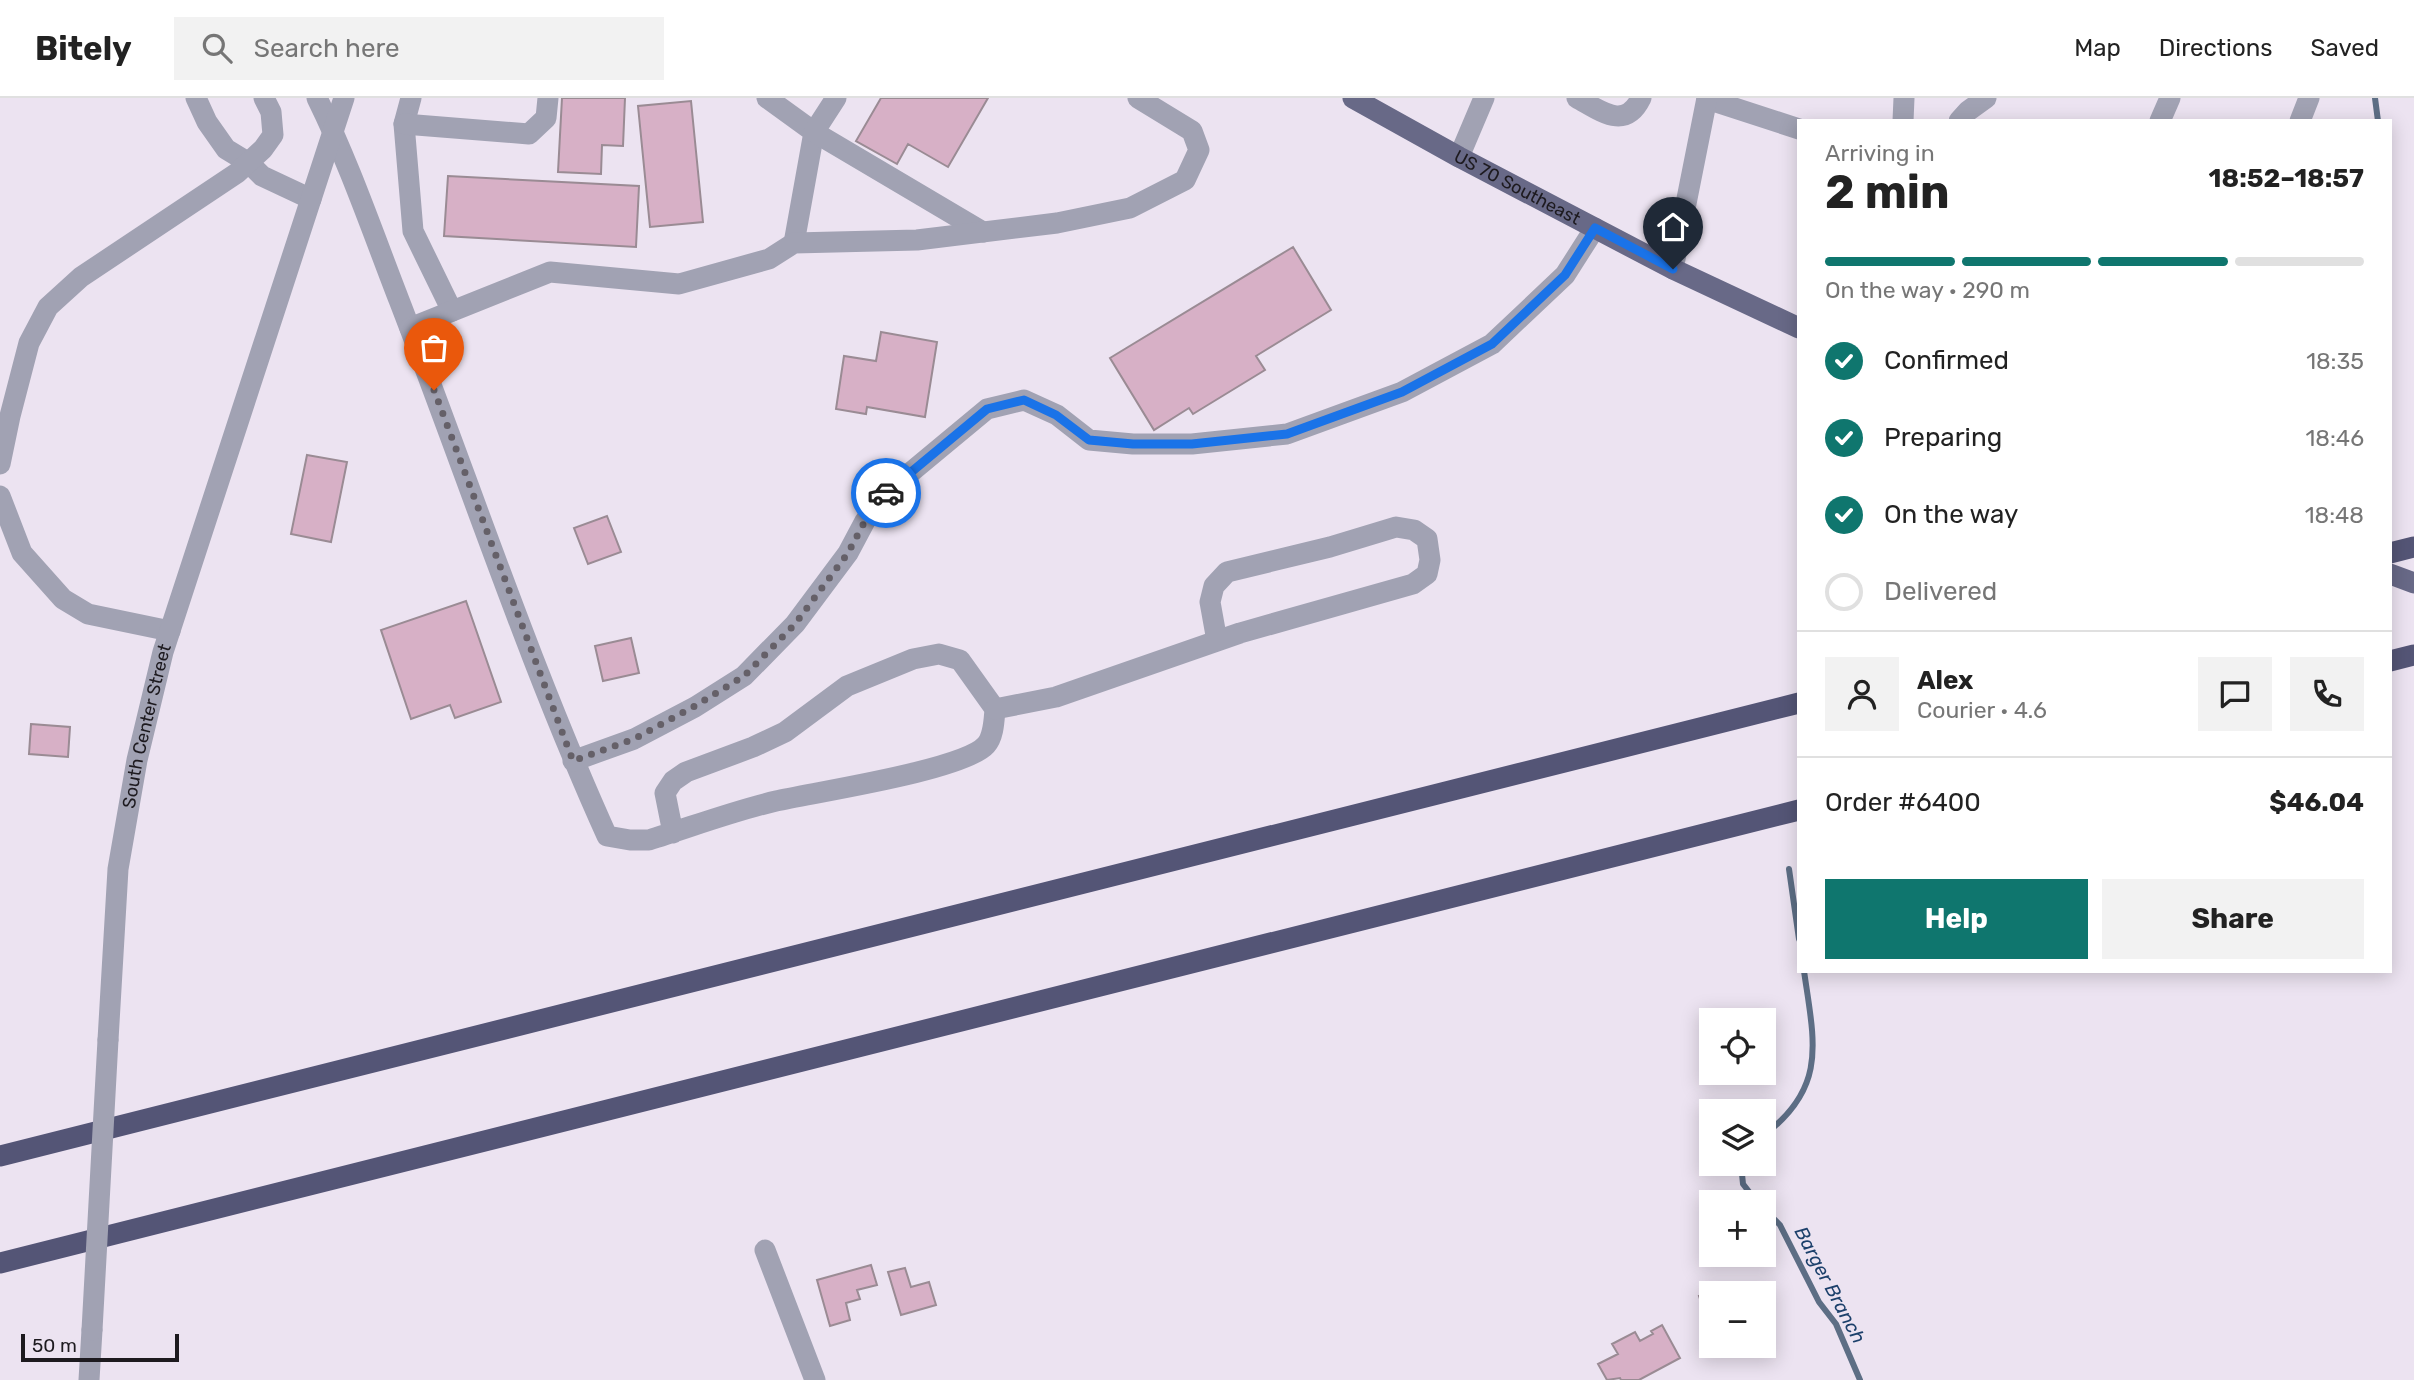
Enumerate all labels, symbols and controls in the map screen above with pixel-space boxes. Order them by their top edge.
search box [174,17,664,80]
text: Bitely [35,29,132,68]
icon: search [198,29,236,67]
text: Search here [254,33,400,64]
text: Map [2074,34,2121,62]
text: Directions [2159,34,2272,62]
text: Saved [2310,34,2379,62]
text: Arriving in [1825,139,1935,167]
street label: US 70 Southeast [1450,145,1584,230]
text: 18:52–18:57 [2209,163,2364,194]
text: 2 min [1825,165,1950,220]
pin [1643,197,1703,269]
icon: home [1654,208,1692,246]
text: On the way · 290 m [1825,276,2030,304]
pin [404,318,464,390]
icon: bag [415,329,453,367]
icon: check [1825,342,1863,380]
text: Confirmed [1884,345,2009,376]
text: 18:35 [2306,347,2364,375]
icon: check [1825,419,1863,457]
text: Preparing [1884,422,2002,453]
text: 18:46 [2305,424,2364,452]
courier [851,458,921,528]
icon: car [867,474,905,512]
icon: check [1825,496,1863,534]
text: On the way [1884,499,2018,530]
text: 18:48 [2305,501,2364,529]
text: Delivered [1884,576,1997,607]
street label: South Center Street [118,641,176,810]
button: person [1825,657,1899,731]
button: chat [2198,657,2272,731]
button: phone [2290,657,2364,731]
text: Alex [1917,665,1973,696]
text: Courier · 4.6 [1917,696,2047,724]
text: Order #6400 [1825,787,1981,818]
text: $46.04 [2269,787,2364,818]
button: Help [1825,879,2088,959]
button: Share [2102,879,2364,959]
map controls [1699,1008,1776,1358]
button: locate [1699,1008,1776,1085]
button: layers [1699,1099,1776,1176]
button: + [1699,1190,1776,1267]
water label: Barger Branch [1790,1223,1870,1347]
button: − [1699,1281,1776,1358]
scale bar [21,1331,178,1363]
text: 50 m [32,1334,77,1357]

